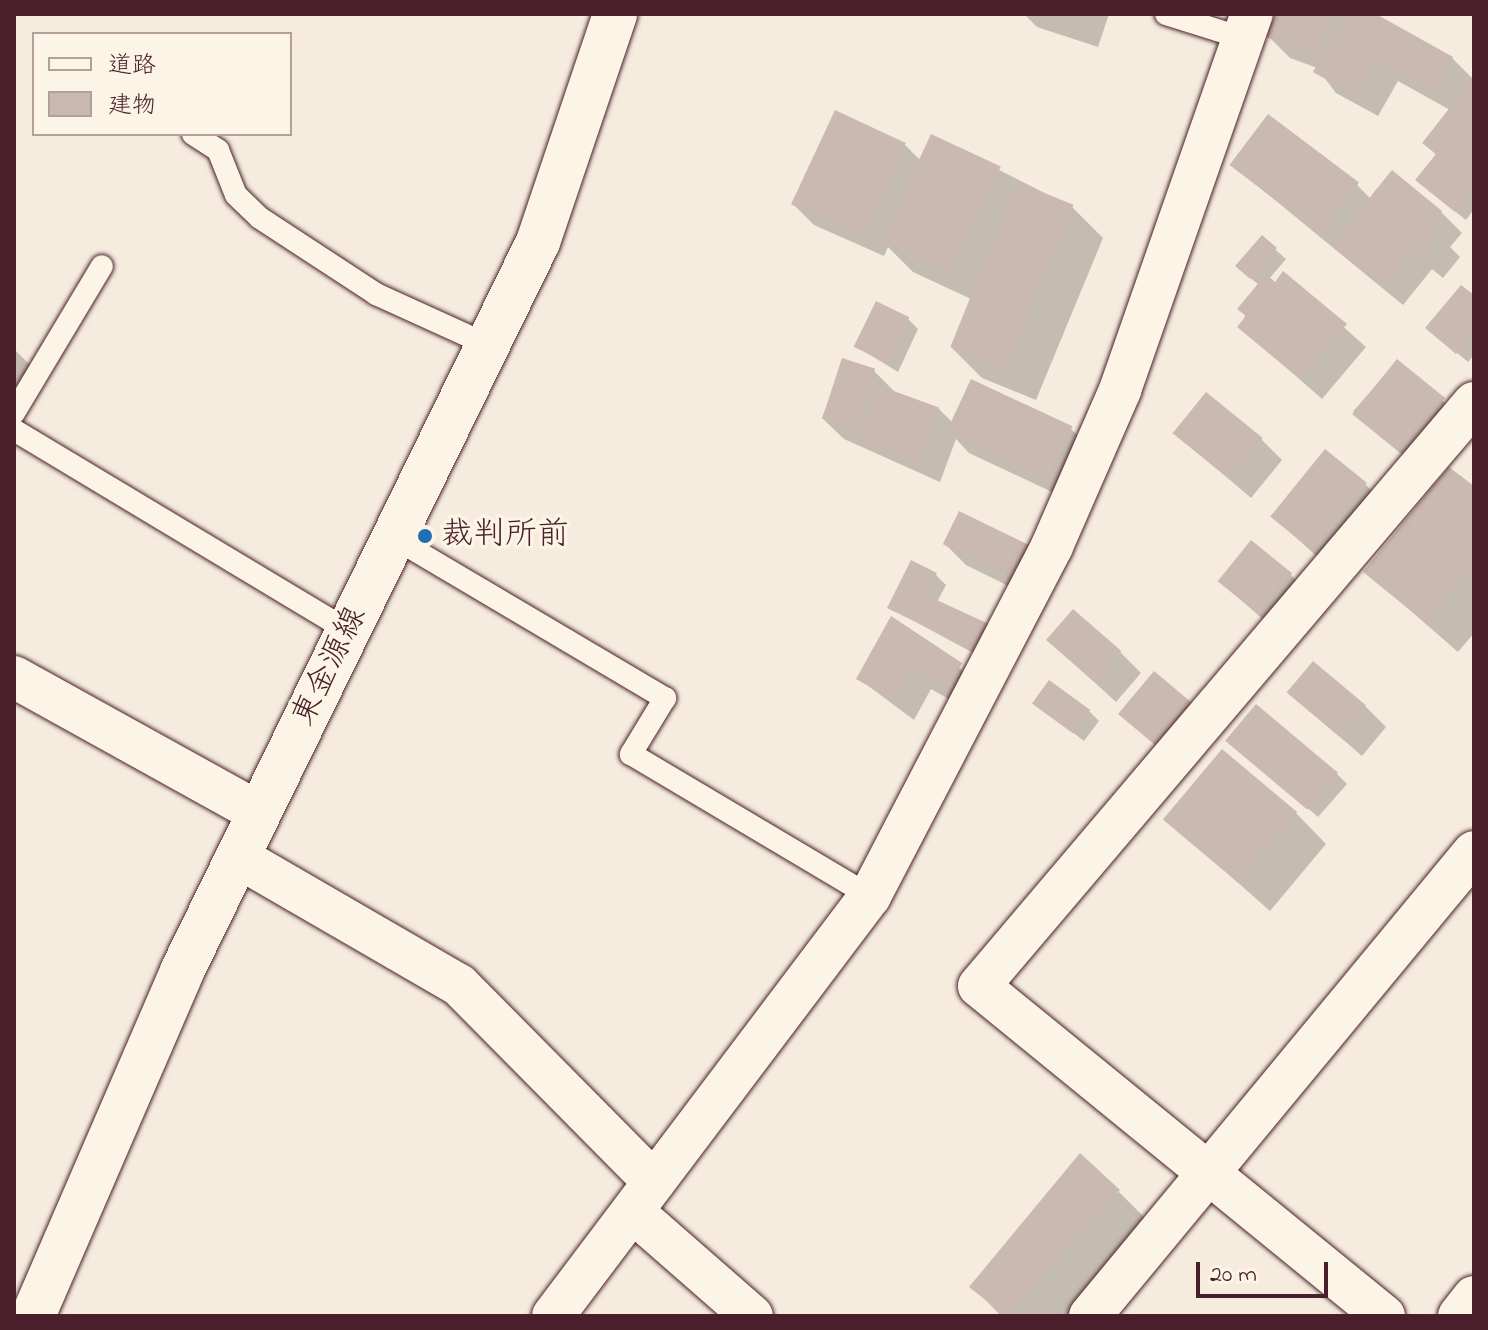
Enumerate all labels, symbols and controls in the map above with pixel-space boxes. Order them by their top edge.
legend [32,32,292,136]
text: 道路 [108,49,156,84]
text: 建物 [108,89,156,124]
place label: 裁判所前 [441,517,569,555]
marker: 裁判所前 [416,527,434,545]
street label: 東金源線 [286,601,376,733]
scale bar [1200,1246,1332,1296]
text: 20 m [1210,1258,1257,1293]

